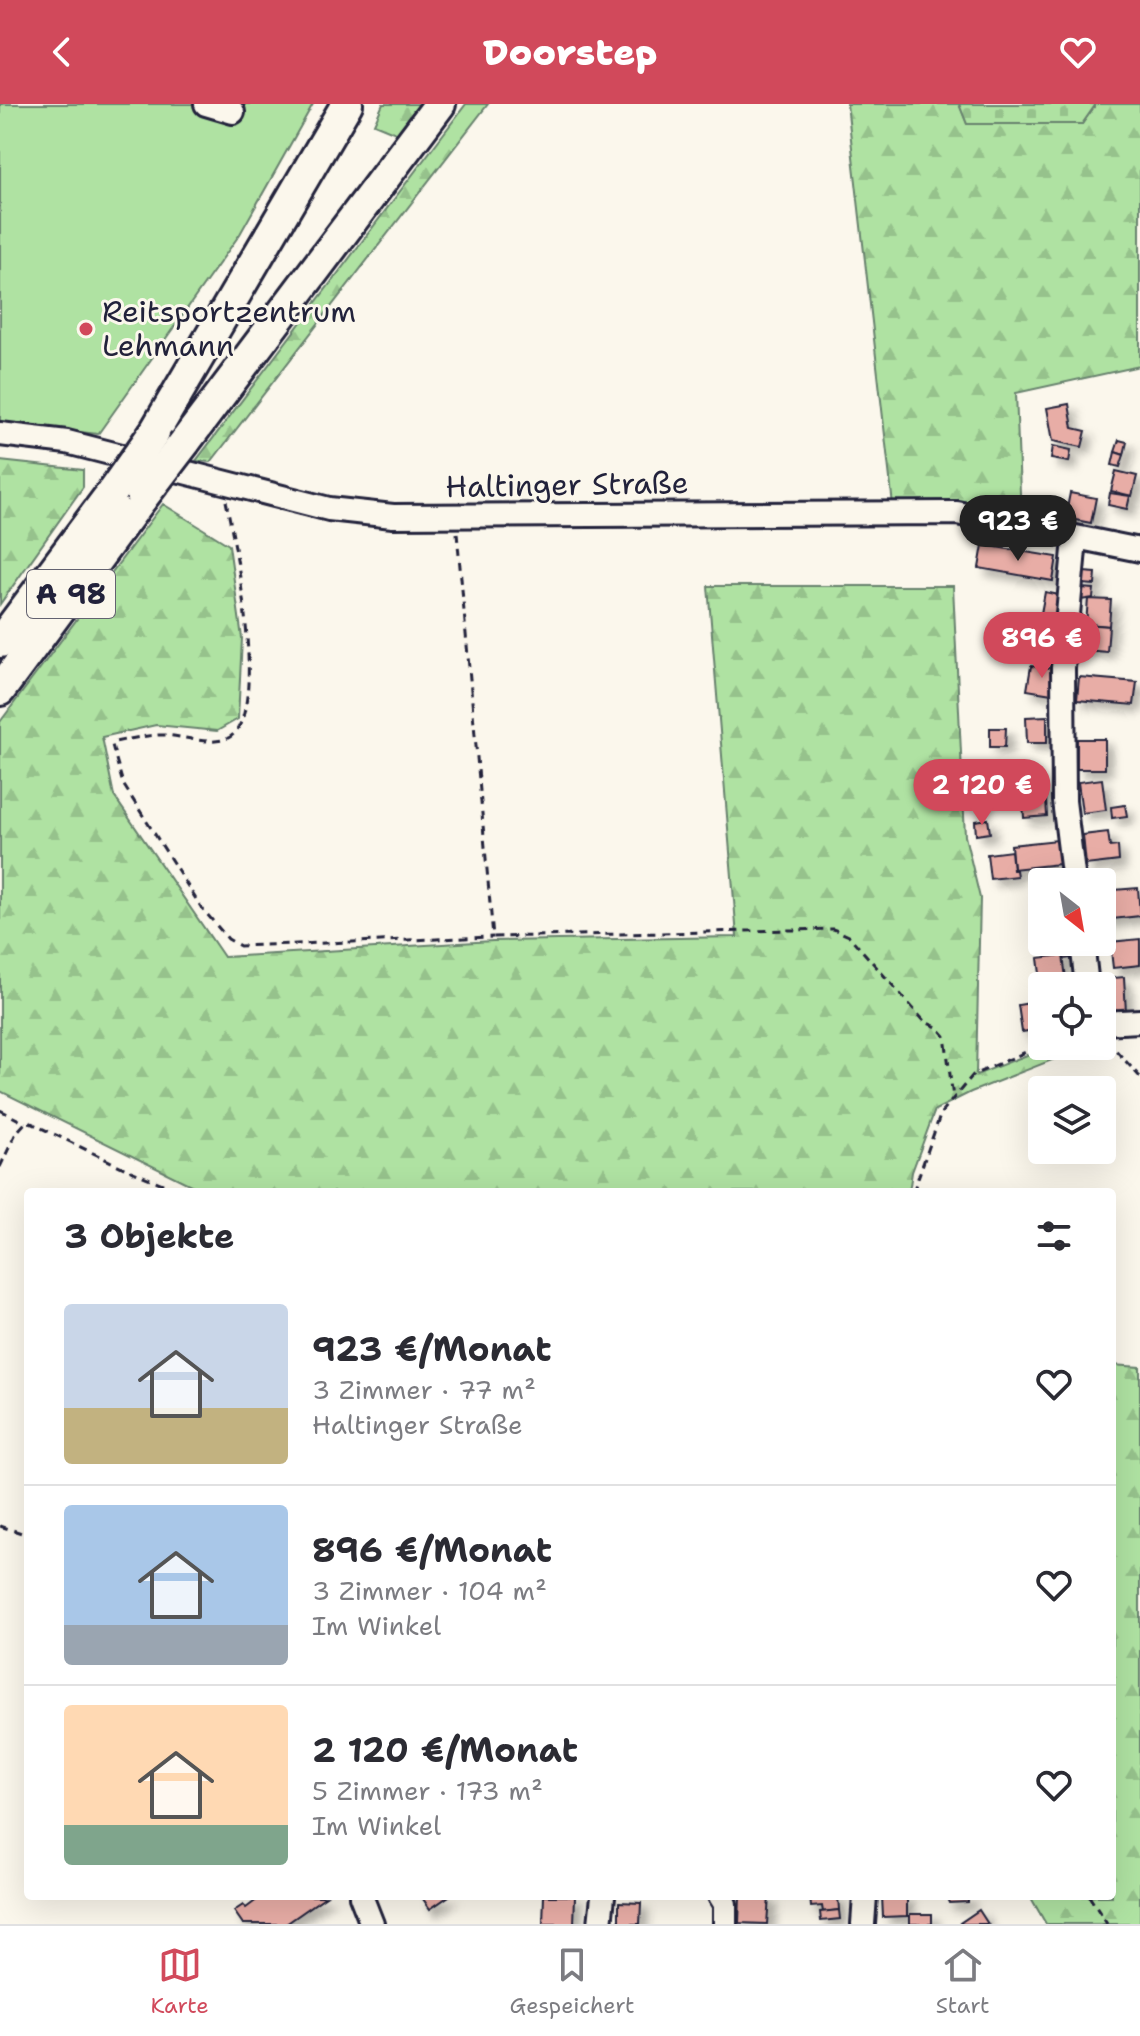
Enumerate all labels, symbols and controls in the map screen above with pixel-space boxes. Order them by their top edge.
text: Doorstep [483,28,657,77]
icon: back [40,30,84,74]
icon: heart [1056,30,1100,74]
place label: Reitsportzentrum Lehmann [102,291,356,366]
marker: Reitsportzentrum Lehmann [77,320,95,338]
street label: Haltinger Straße [445,462,689,507]
pin: 923 € [962,495,1074,563]
text: 923 € [978,503,1058,538]
road number: A 98 [27,570,115,618]
pin: 896 € [986,612,1098,680]
text: 896 € [1001,620,1083,655]
pin: 2 120 € [908,759,1056,827]
text: 2 120 € [931,767,1033,802]
north arrow [1028,868,1116,956]
map controls [1028,868,1116,1164]
button: locate [1028,972,1116,1060]
button: layers [1028,1076,1116,1164]
text: 3 Objekte [64,1213,235,1259]
icon: filters [1032,1214,1076,1258]
text: 923 €/Monat [312,1326,552,1372]
icon: home [128,1336,224,1432]
icon: heart [1032,1362,1076,1406]
text: 3 Zimmer · 77 m² [312,1372,536,1407]
text: Haltinger Straße [312,1407,523,1442]
text: 896 €/Monat [312,1527,552,1573]
icon: home [128,1537,224,1633]
icon: heart [1032,1563,1076,1607]
text: 3 Zimmer · 104 m² [312,1573,547,1608]
text: Im Winkel [312,1608,441,1643]
text: 2 120 €/Monat [312,1727,578,1773]
icon: home [128,1737,224,1833]
icon: heart [1032,1763,1076,1807]
text: 5 Zimmer · 173 m² [312,1773,543,1808]
text: Im Winkel [312,1808,441,1843]
tab: Karte [150,1943,209,2020]
tab: Gespeichert [510,1943,635,2020]
tab: Start [936,1943,990,2020]

